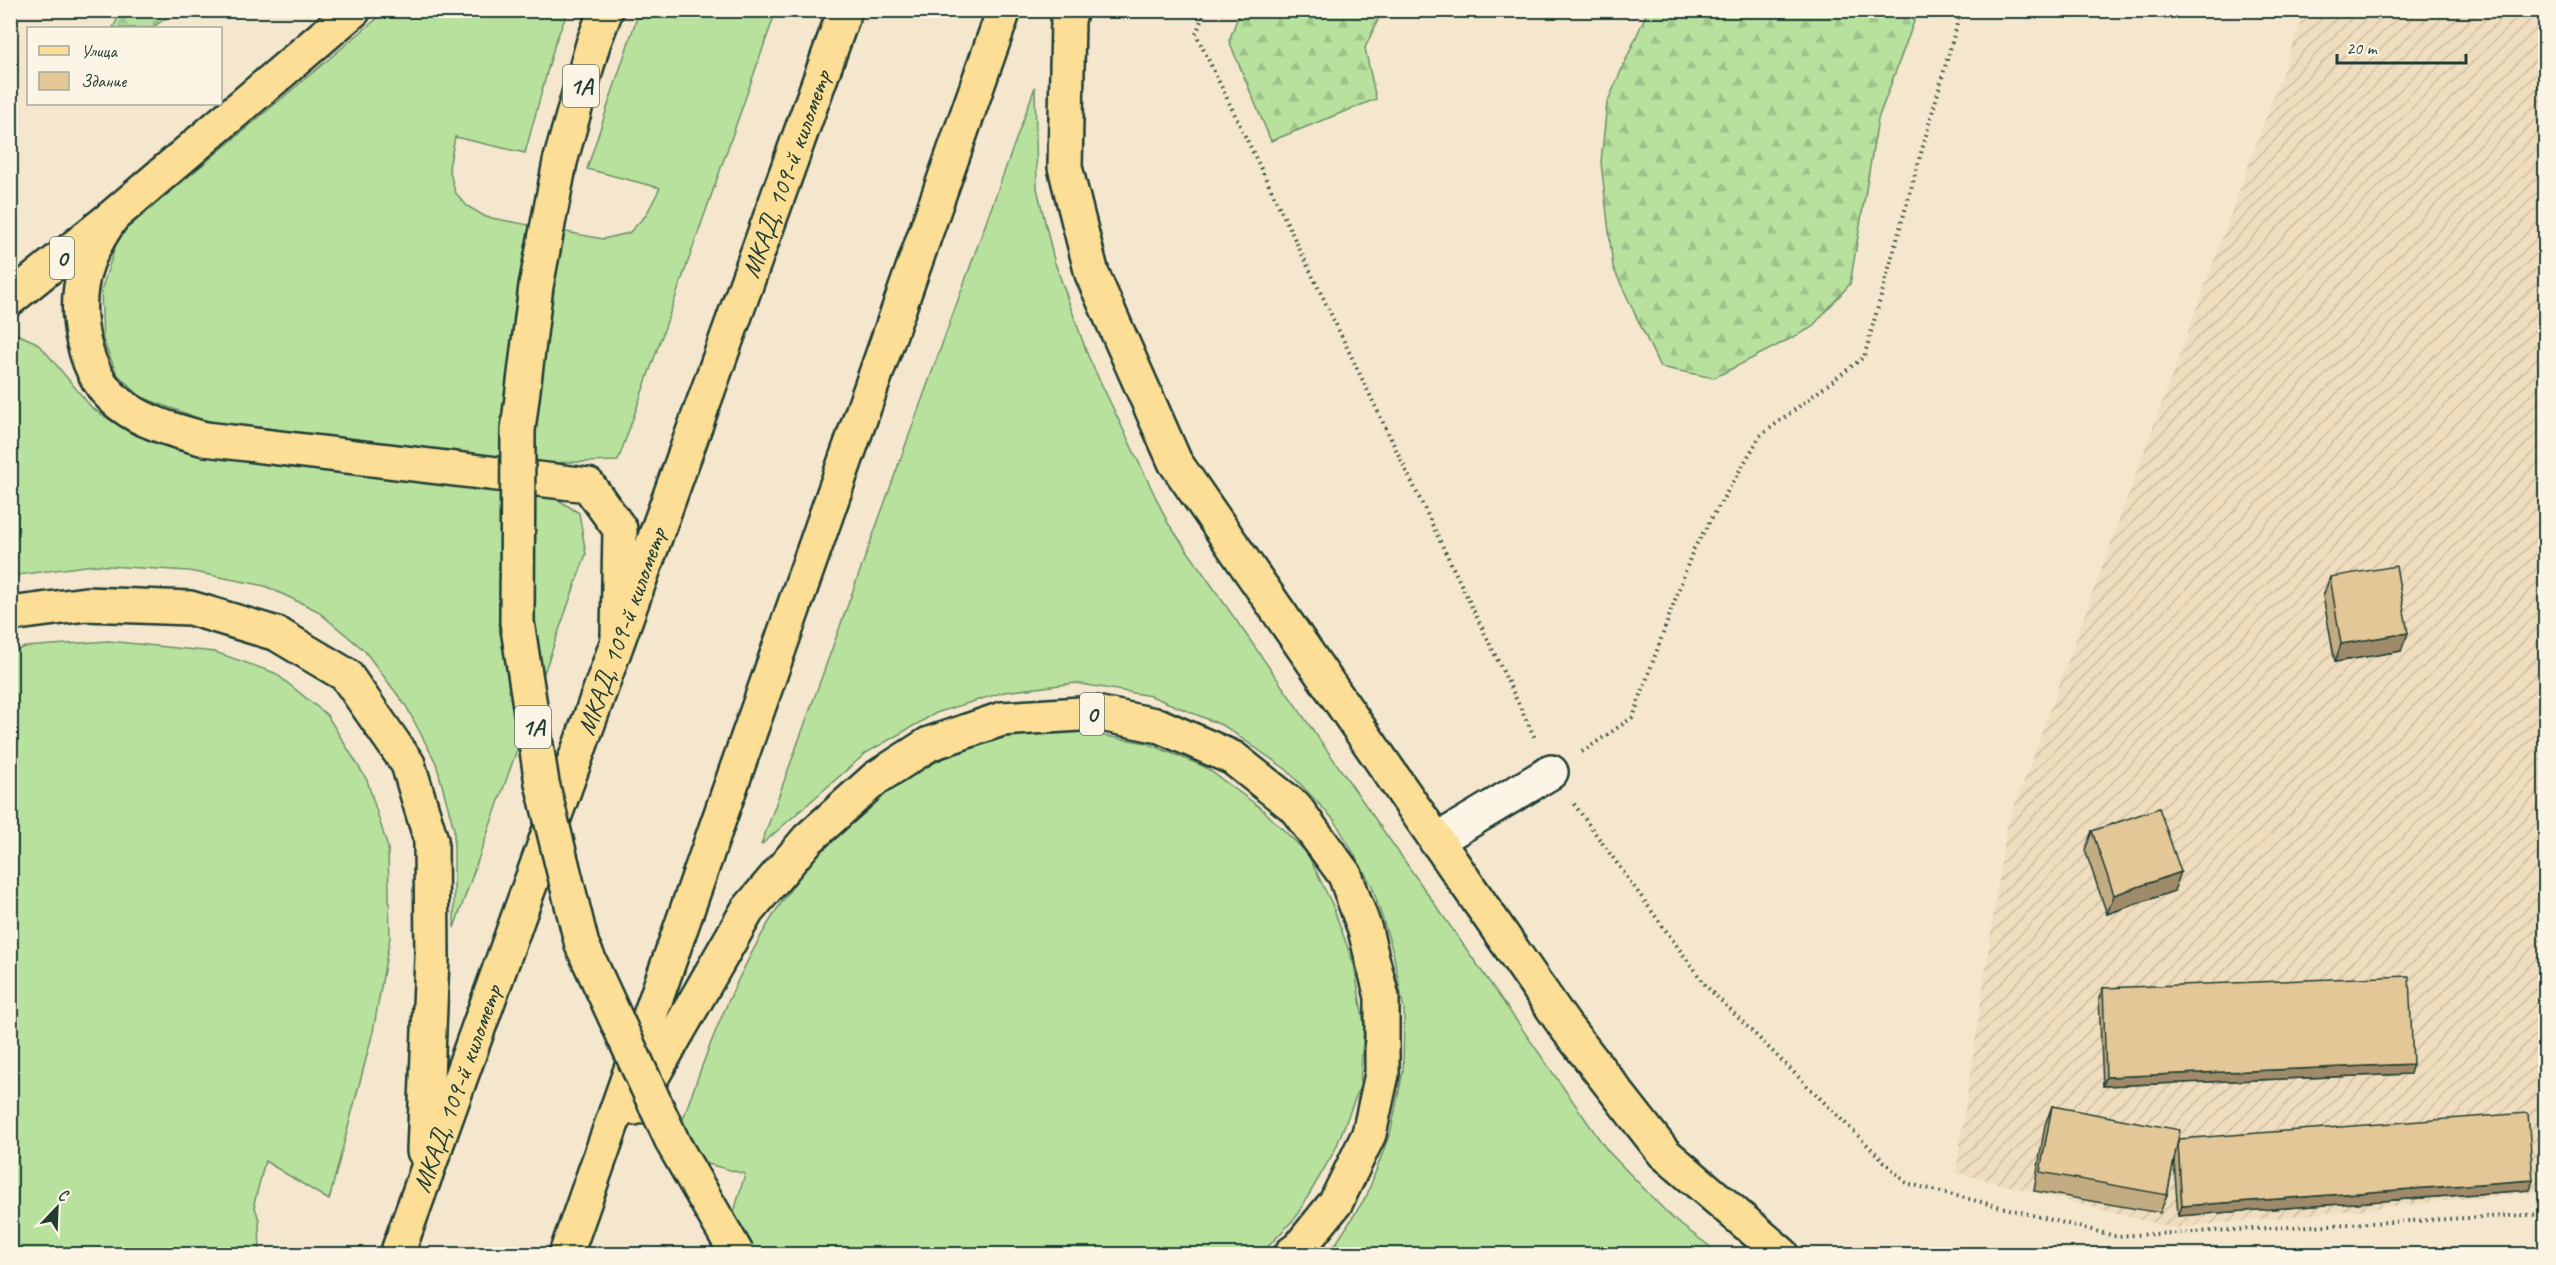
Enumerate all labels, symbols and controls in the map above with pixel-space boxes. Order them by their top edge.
legend [27,27,222,105]
scale bar [2337,27,2466,65]
text: 20 m [2346,37,2379,59]
text: Улица [81,40,118,62]
street label: МКАД, 109-й километр [734,64,839,282]
road number: 1A [563,65,599,107]
text: Здание [81,70,127,92]
road number: 0 [50,237,74,279]
street label: МКАД, 109-й километр [569,521,675,739]
road number: 0 [1080,693,1104,735]
road number: 1A [515,706,551,748]
street label: МКАД, 109-й километр [404,978,510,1197]
north arrow [27,1178,87,1238]
text: С [55,1184,72,1207]

